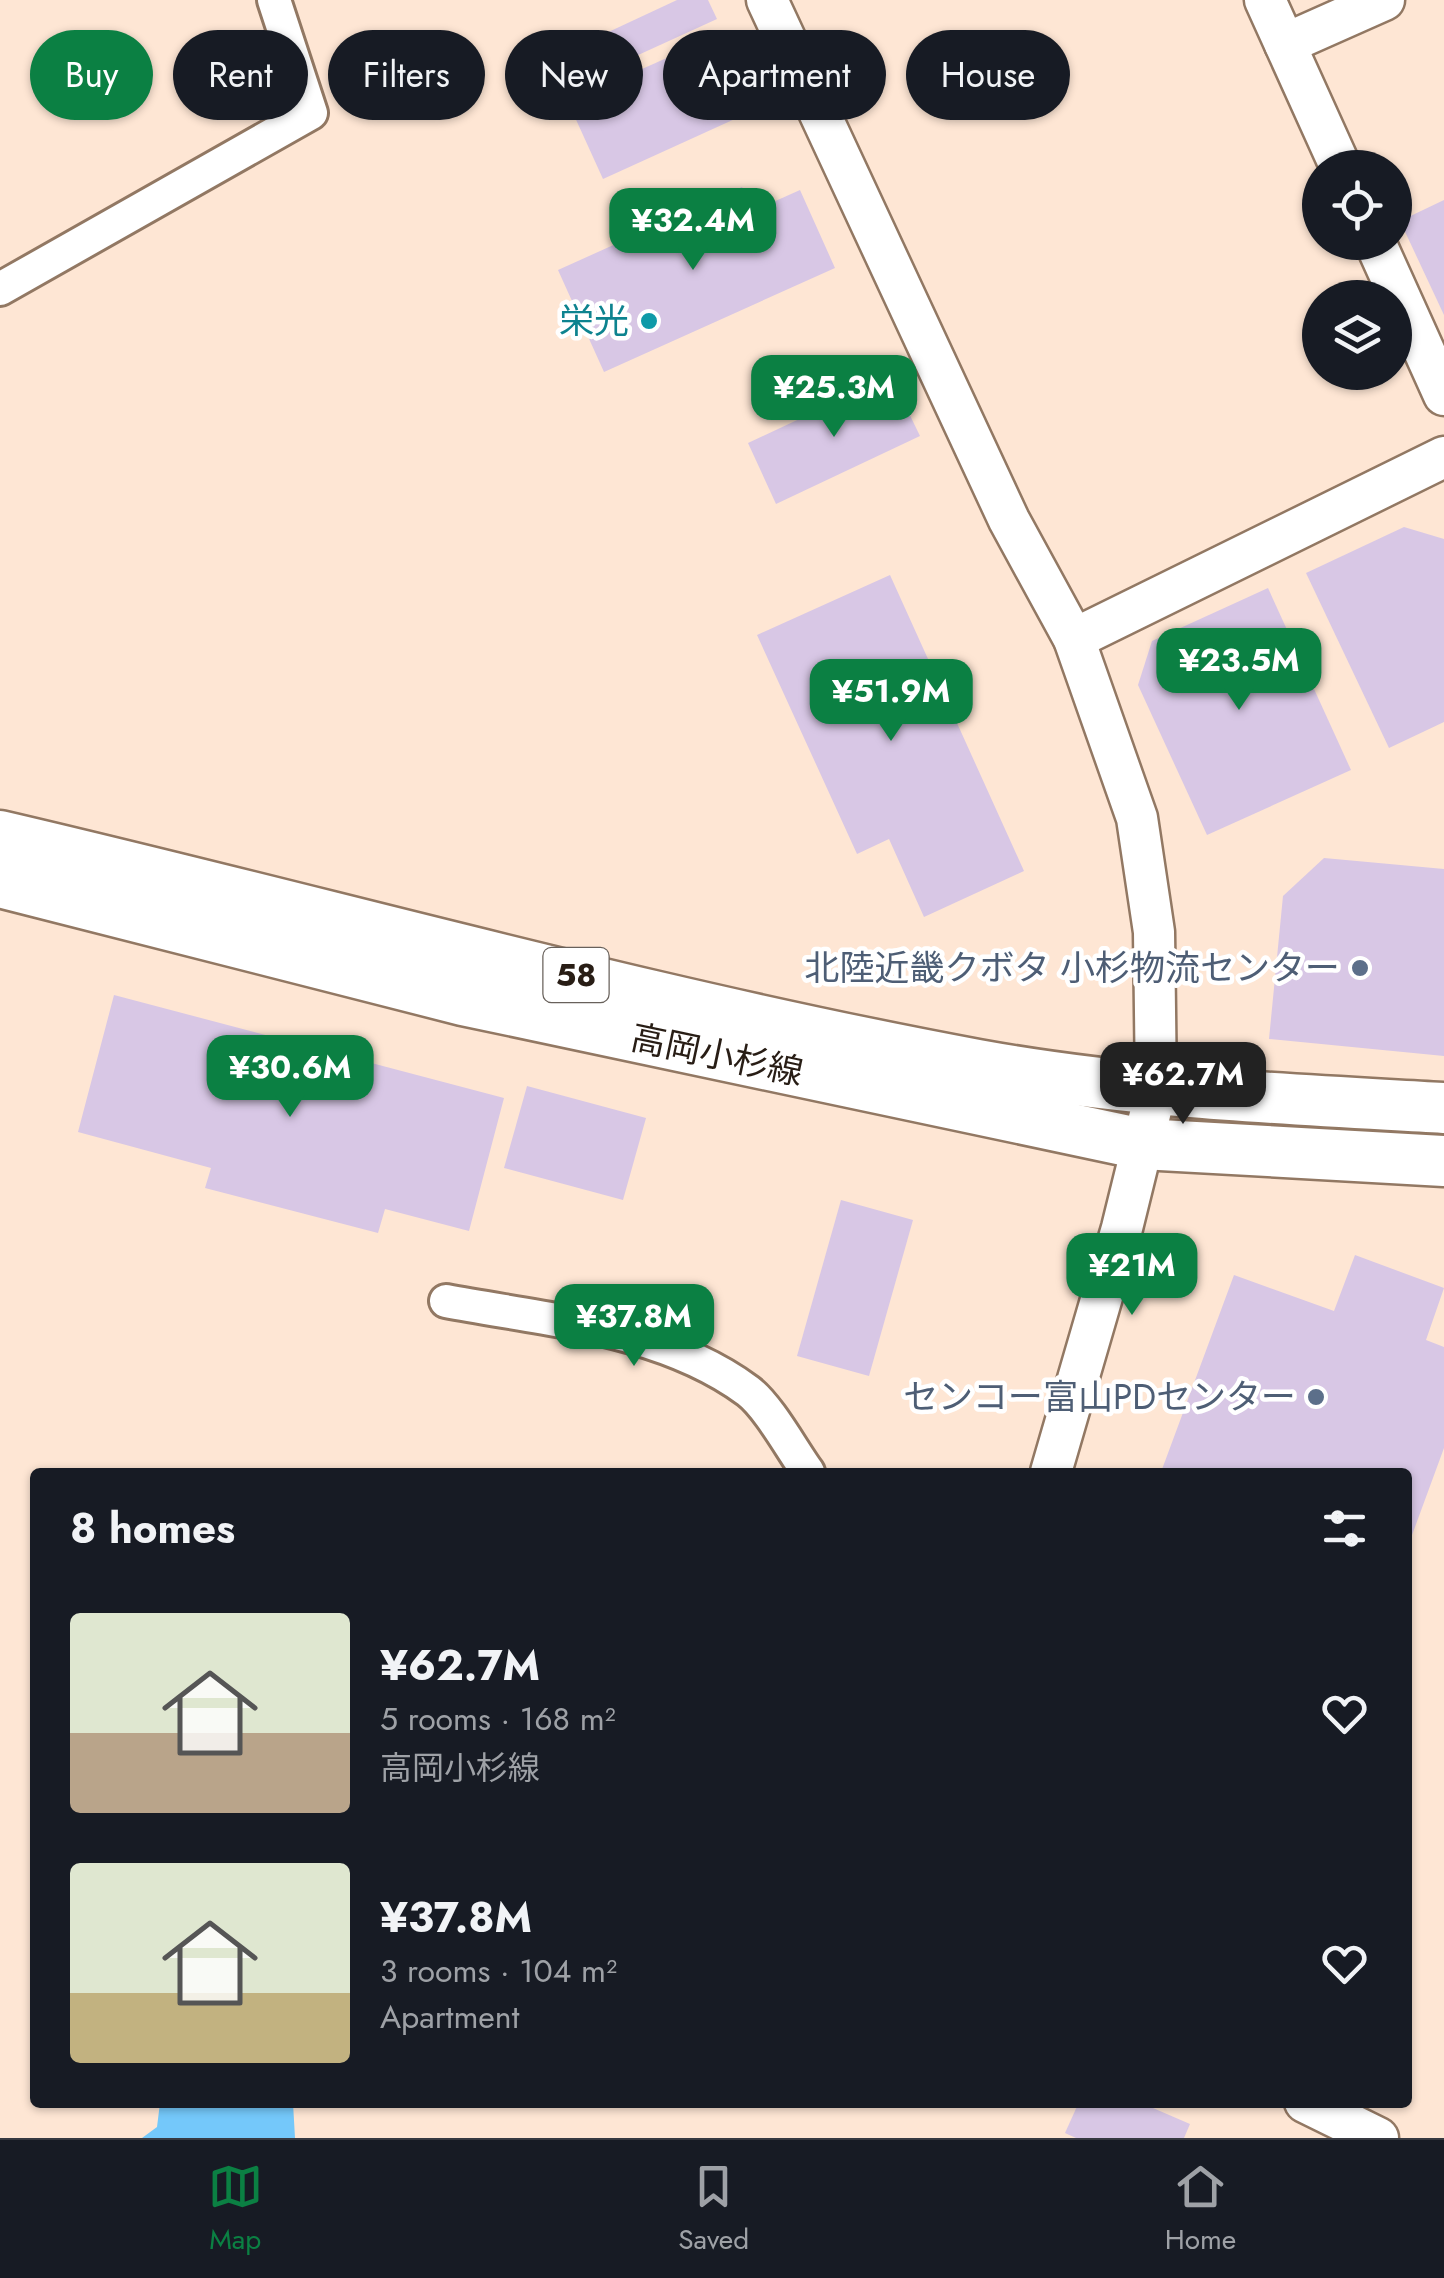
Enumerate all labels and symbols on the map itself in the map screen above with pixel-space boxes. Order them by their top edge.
pin: ¥32.4M [612,188,774,273]
place label: 栄光 [559,296,629,346]
marker: 栄光 [638,310,660,332]
pin: ¥25.3M [753,355,915,440]
pin: ¥23.5M [1158,628,1320,713]
pin: ¥51.9M [810,659,972,744]
place label: 北陸近畿クボタ 小杉物流センター [804,943,1340,993]
road number: 58 [544,948,608,1002]
marker: 北陸近畿クボタ 小杉物流センター [1349,957,1371,979]
street label: 高岡小杉線 [626,1012,808,1098]
pin: ¥30.6M [209,1035,371,1120]
pin: ¥62.7M [1102,1042,1264,1127]
pin: ¥21M [1073,1233,1191,1318]
pin: ¥37.8M [553,1284,715,1369]
place label: センコー富山PDセンター [903,1372,1296,1422]
marker: センコー富山PDセンター [1305,1386,1327,1408]

